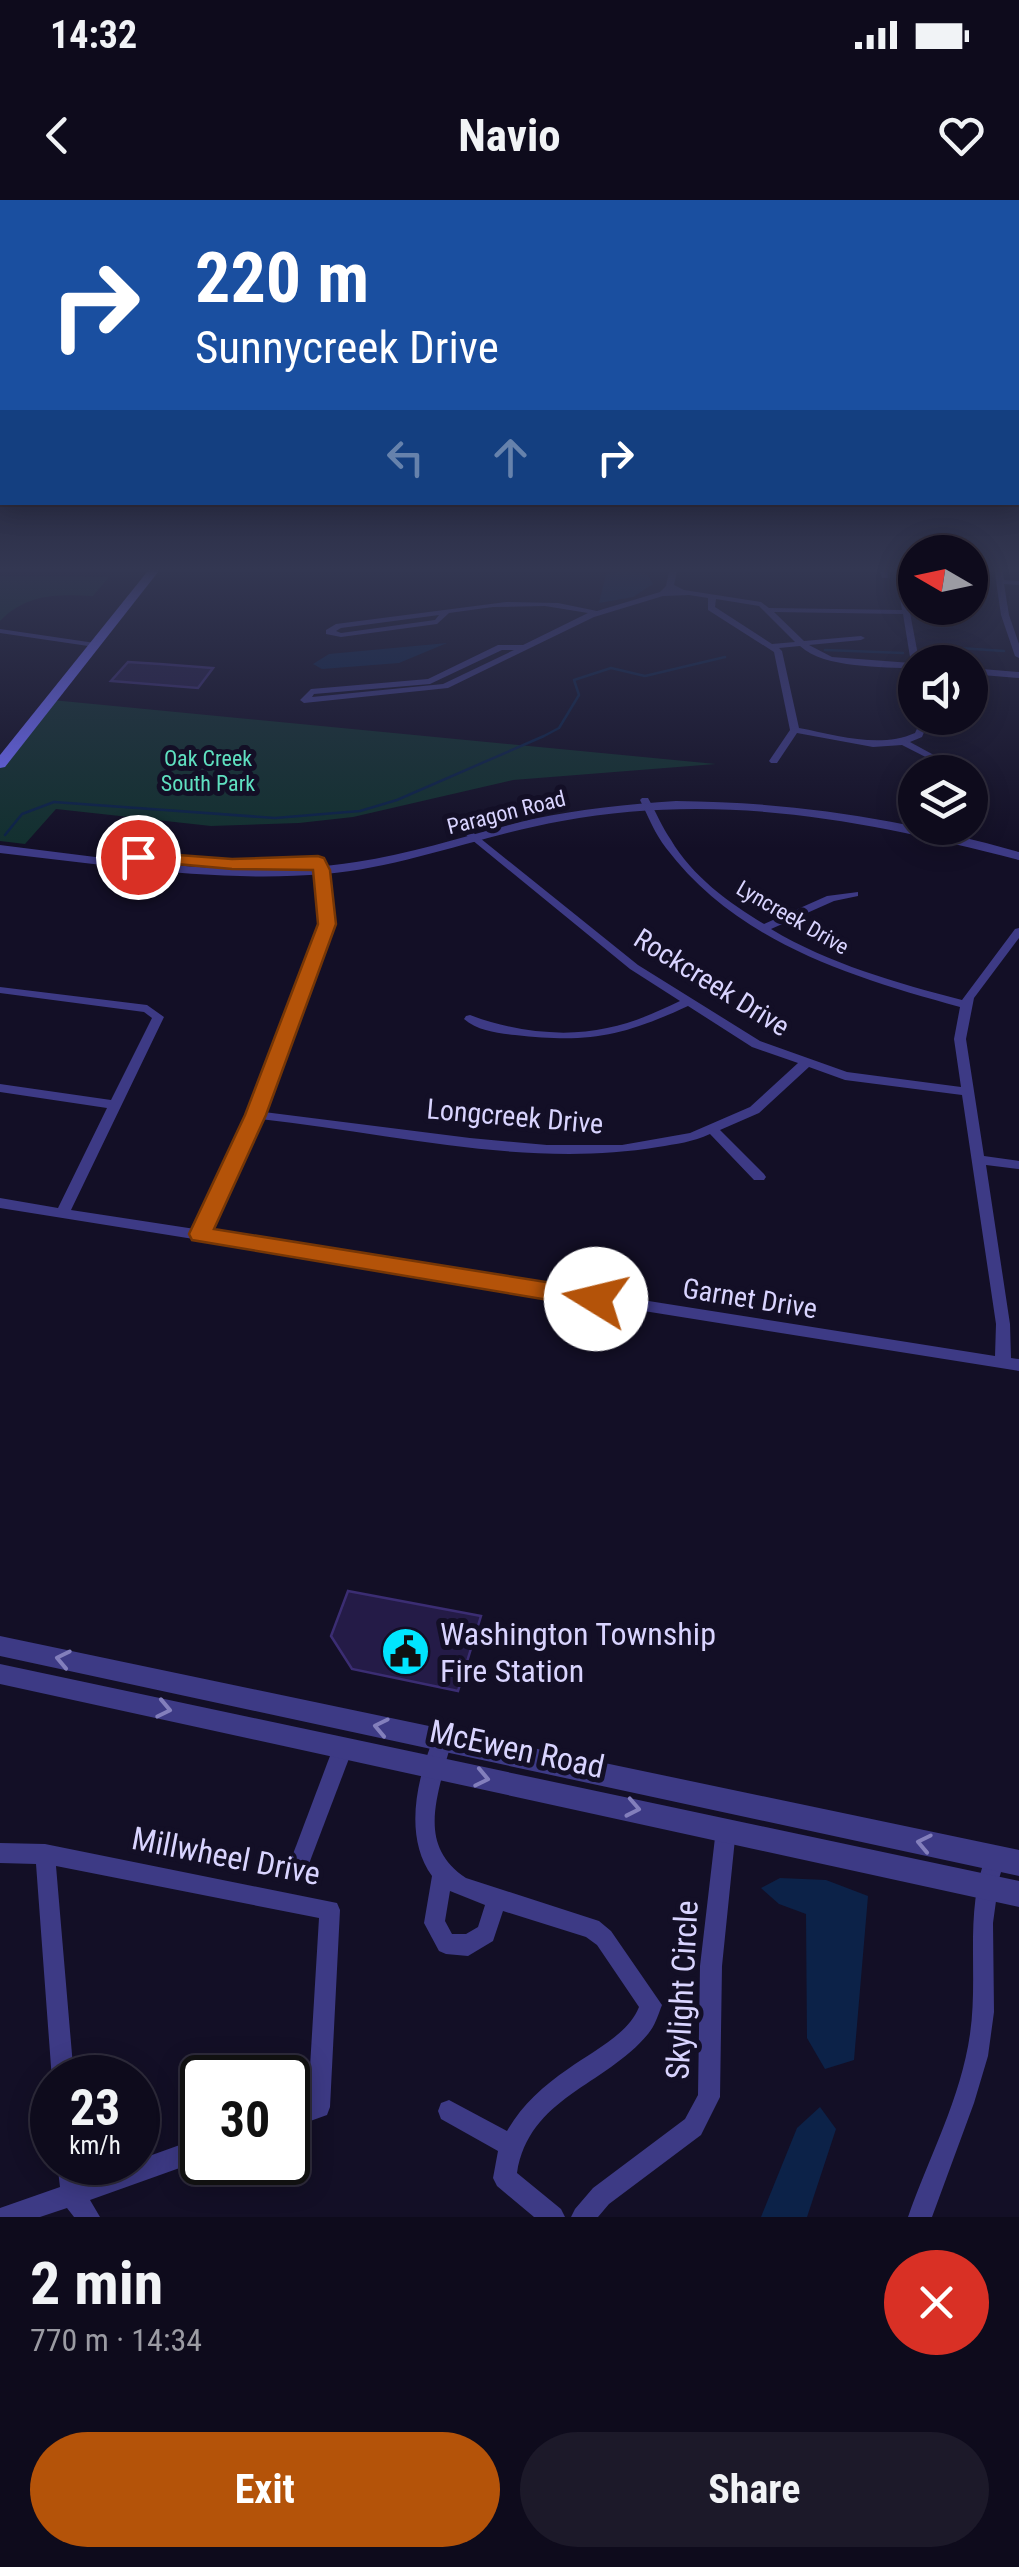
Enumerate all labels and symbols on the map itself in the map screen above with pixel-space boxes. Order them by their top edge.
north arrow [898,535,988,625]
park label: Oak Creek South Park [161,746,255,796]
street label: Paragon Road [444,786,568,839]
pin [96,815,181,900]
street label: Lyncreek Drive [732,875,853,960]
street label: Rockcreek Drive [628,922,795,1043]
street label: Longcreek Drive [425,1092,605,1141]
position arrow [544,1247,648,1351]
street label: Garnet Drive [680,1272,820,1325]
place label: Washington Township Fire Station [440,1615,716,1690]
public building icon: Washington Township Fire Station [379,1626,431,1678]
one-way arrow [55,1650,72,1671]
one-way arrow [155,1697,172,1718]
street label: McEwen Road [426,1712,608,1786]
one-way arrow [373,1718,390,1739]
one-way arrow [473,1766,490,1787]
one-way arrow [624,1797,641,1818]
street label: Millwheel Drive [129,1819,323,1893]
one-way arrow [915,1833,932,1854]
street label: Skylight Circle [658,1900,706,2080]
speed limit sign: 30 [180,2055,310,2185]

